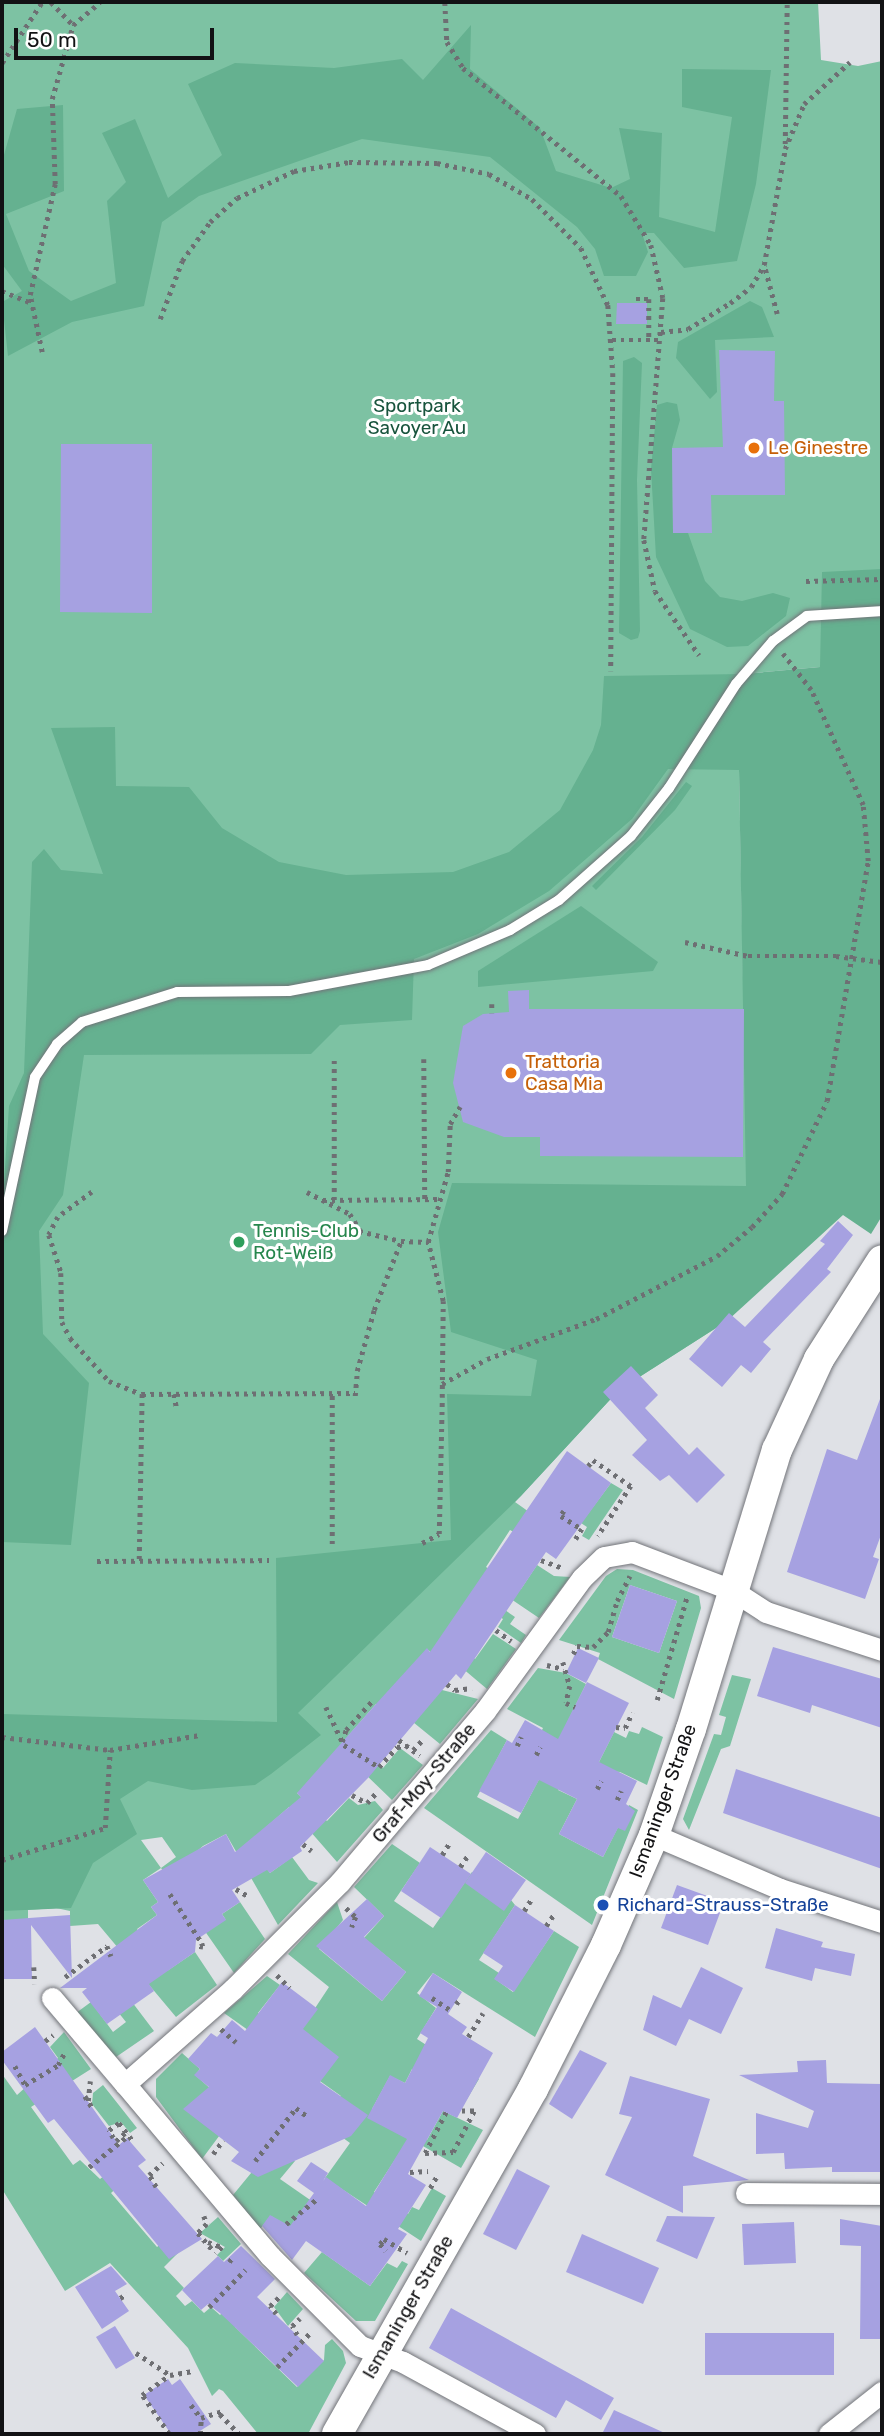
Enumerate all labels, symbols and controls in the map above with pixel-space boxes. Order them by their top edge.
scale bar [18,14,217,58]
text: 50 m [27,27,77,52]
park label: Sportpark Savoyer Au [367,395,467,439]
place label: Le Ginestre [768,437,868,459]
marker: Le Ginestre [746,440,762,456]
place label: Trattoria Casa Mia [525,1051,603,1095]
marker: Trattoria Casa Mia [503,1065,519,1081]
place label: Tennis-Club Rot-Weiß [253,1220,359,1264]
marker: Tennis-Club Rot-Weiß [231,1234,247,1250]
street label: Graf-Moy-Straße [367,1718,481,1848]
street label: Ismaninger Straße [625,1721,701,1881]
place label: Richard-Strauss-Straße [617,1894,829,1916]
marker: Richard-Strauss-Straße [595,1897,611,1913]
street label: Ismaninger Straße [358,2231,458,2383]

